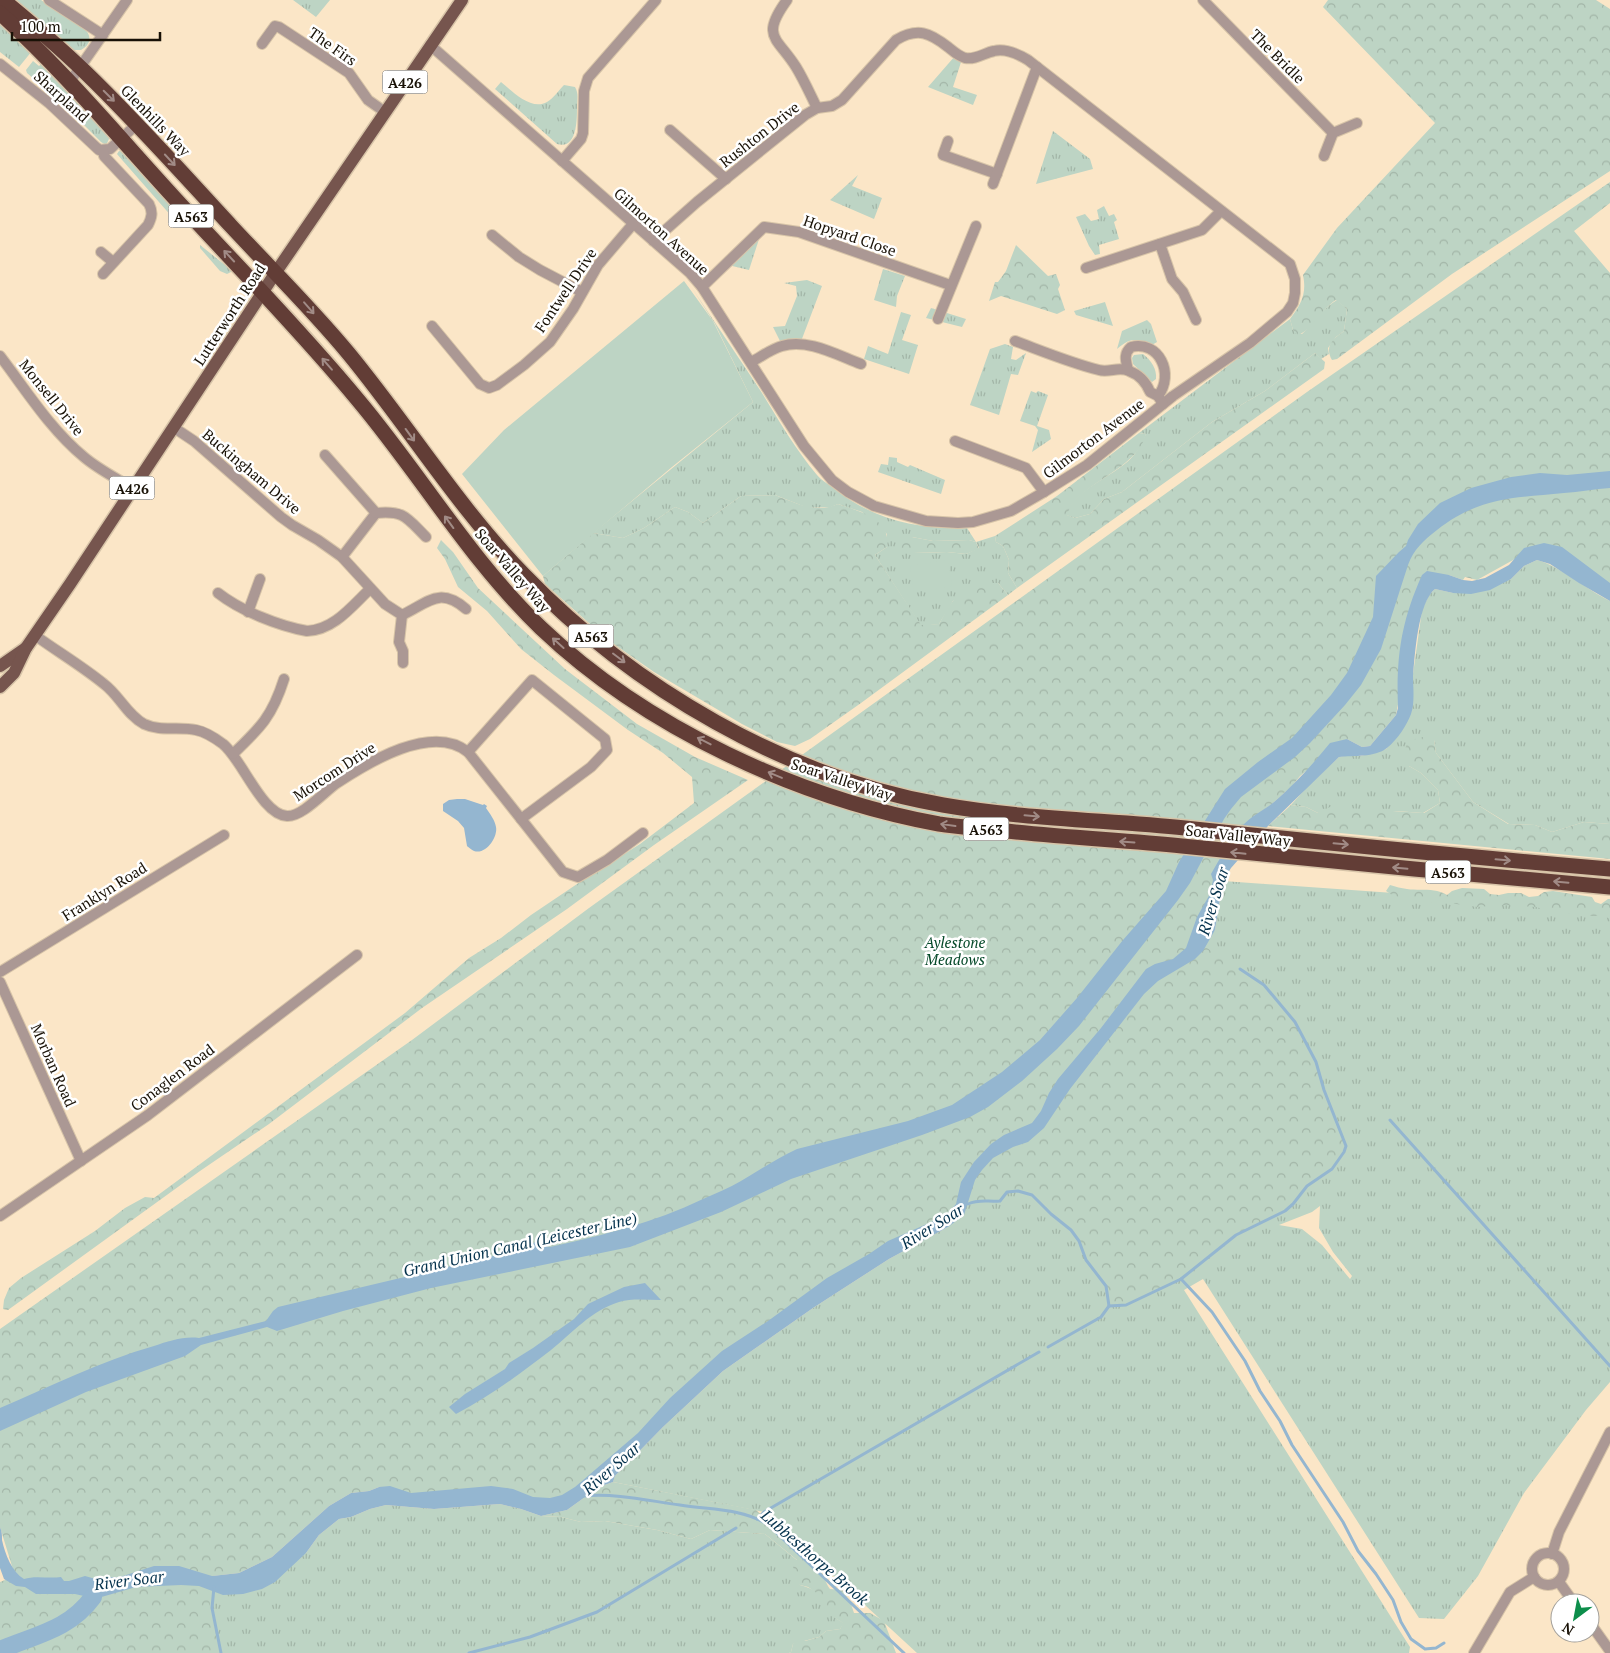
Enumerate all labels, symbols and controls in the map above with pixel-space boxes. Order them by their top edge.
scale bar [12,10,160,42]
text: 100 m [20,16,61,36]
street label: The Firs [305,22,361,70]
street label: The Bridle [1246,24,1310,88]
street label: Sharpland [30,66,94,126]
road number: A426 [382,70,428,94]
street label: Glenhills Way [117,80,195,160]
one-way arrow [102,90,115,102]
street label: Rushton Drive [715,97,803,171]
one-way arrow [164,154,176,167]
street label: Gilmorton Avenue [610,183,714,279]
road number: A563 [168,205,214,228]
street label: Hopyard Close [801,210,899,260]
street label: Fontwell Drive [529,244,601,336]
one-way arrow [223,250,235,263]
street label: Lutterworth Road [189,259,269,369]
one-way arrow [303,301,315,314]
street label: Monsell Drive [15,355,89,439]
one-way arrow [322,358,333,371]
street label: Gilmorton Avenue [1038,393,1148,483]
street label: Buckingham Drive [199,424,305,518]
one-way arrow [405,428,415,442]
road number: A426 [110,476,154,499]
one-way arrow [444,516,455,529]
street label: Soar Valley Way [471,524,555,617]
road number: A563 [568,624,614,648]
one-way arrow [551,637,564,649]
one-way arrow [612,652,625,663]
one-way arrow [697,736,712,746]
street label: Morcom Drive [289,737,379,805]
street label: Soar Valley Way [789,753,896,805]
one-way arrow [768,770,783,779]
one-way arrow [1024,811,1040,821]
road number: A563 [964,818,1008,841]
one-way arrow [940,820,956,830]
street label: Soar Valley Way [1185,820,1292,850]
one-way arrow [1119,837,1135,846]
one-way arrow [1333,840,1349,849]
one-way arrow [1231,848,1247,858]
one-way arrow [1495,855,1511,864]
street label: Franklyn Road [58,857,150,925]
road number: A563 [1426,860,1470,884]
one-way arrow [1392,863,1408,873]
water label: River Soar [1192,864,1234,939]
one-way arrow [1554,878,1570,887]
park label: Aylestone Meadows [924,932,986,969]
street label: Morban Road [27,1020,81,1110]
street label: Conaglen Road [126,1039,218,1115]
water label: River Soar [896,1198,968,1254]
water label: Grand Union Canal (Leicester Line) [401,1206,639,1282]
water label: River Soar [577,1436,645,1500]
water label: Lubbesthorpe Brook [756,1503,874,1610]
water label: River Soar [92,1565,166,1595]
north arrow [1550,1593,1600,1643]
text: N [1558,1618,1577,1640]

